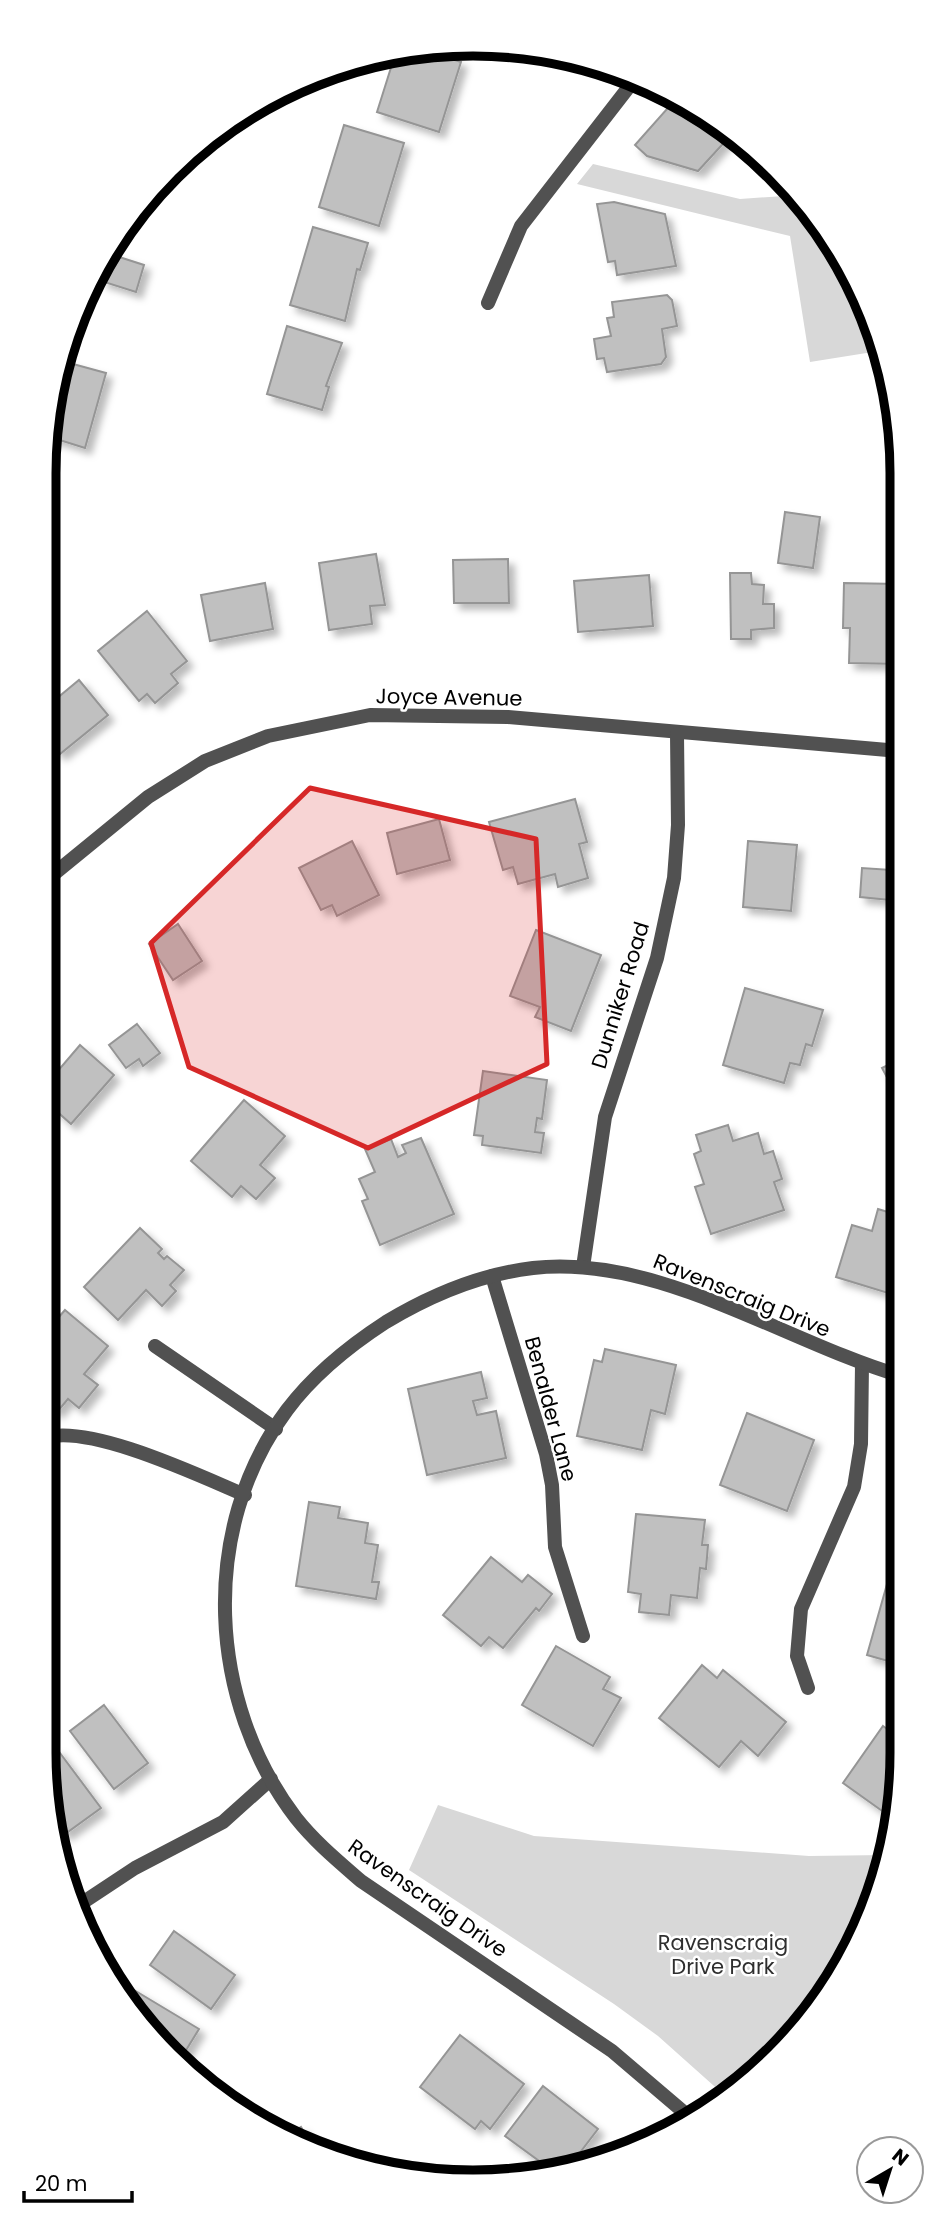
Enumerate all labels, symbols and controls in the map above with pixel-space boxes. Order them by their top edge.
street label: Joyce Avenue [375,681,523,713]
street label: Dunniker Road [584,918,656,1072]
street label: Ravenscraig Drive [649,1246,835,1344]
street label: Benalder Lane [518,1333,584,1485]
street label: Ravenscraig Drive [342,1832,514,1964]
park label: Ravenscraig Drive Park [658,1928,788,1981]
north arrow [855,2135,925,2205]
text: N [886,2142,914,2172]
scale bar [24,2160,133,2204]
text: 20 m [35,2169,88,2198]

